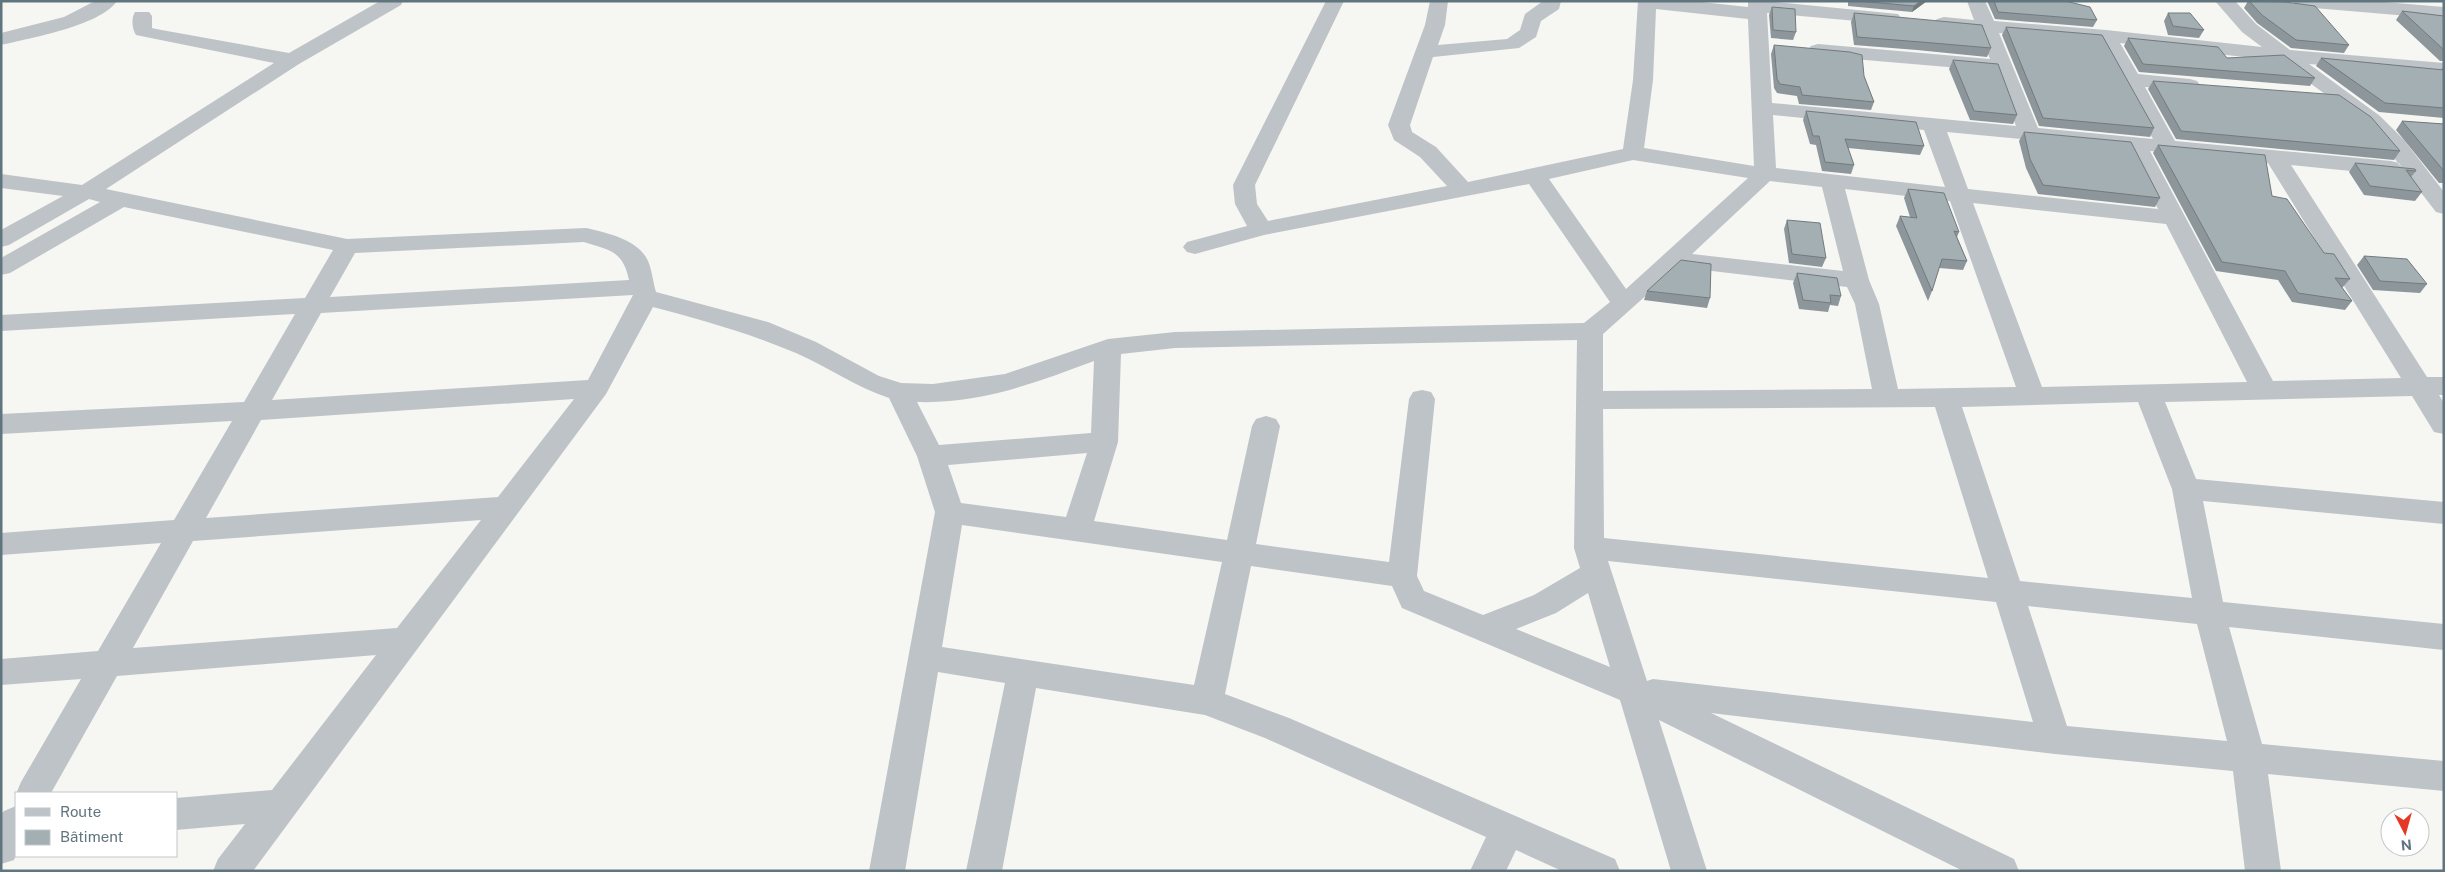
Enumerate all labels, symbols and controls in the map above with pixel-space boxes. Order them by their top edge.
legend [15,792,178,857]
text: Route [60,803,101,820]
north arrow [2380,807,2430,857]
text: Bâtiment [60,828,123,845]
text: N [2400,836,2413,853]

